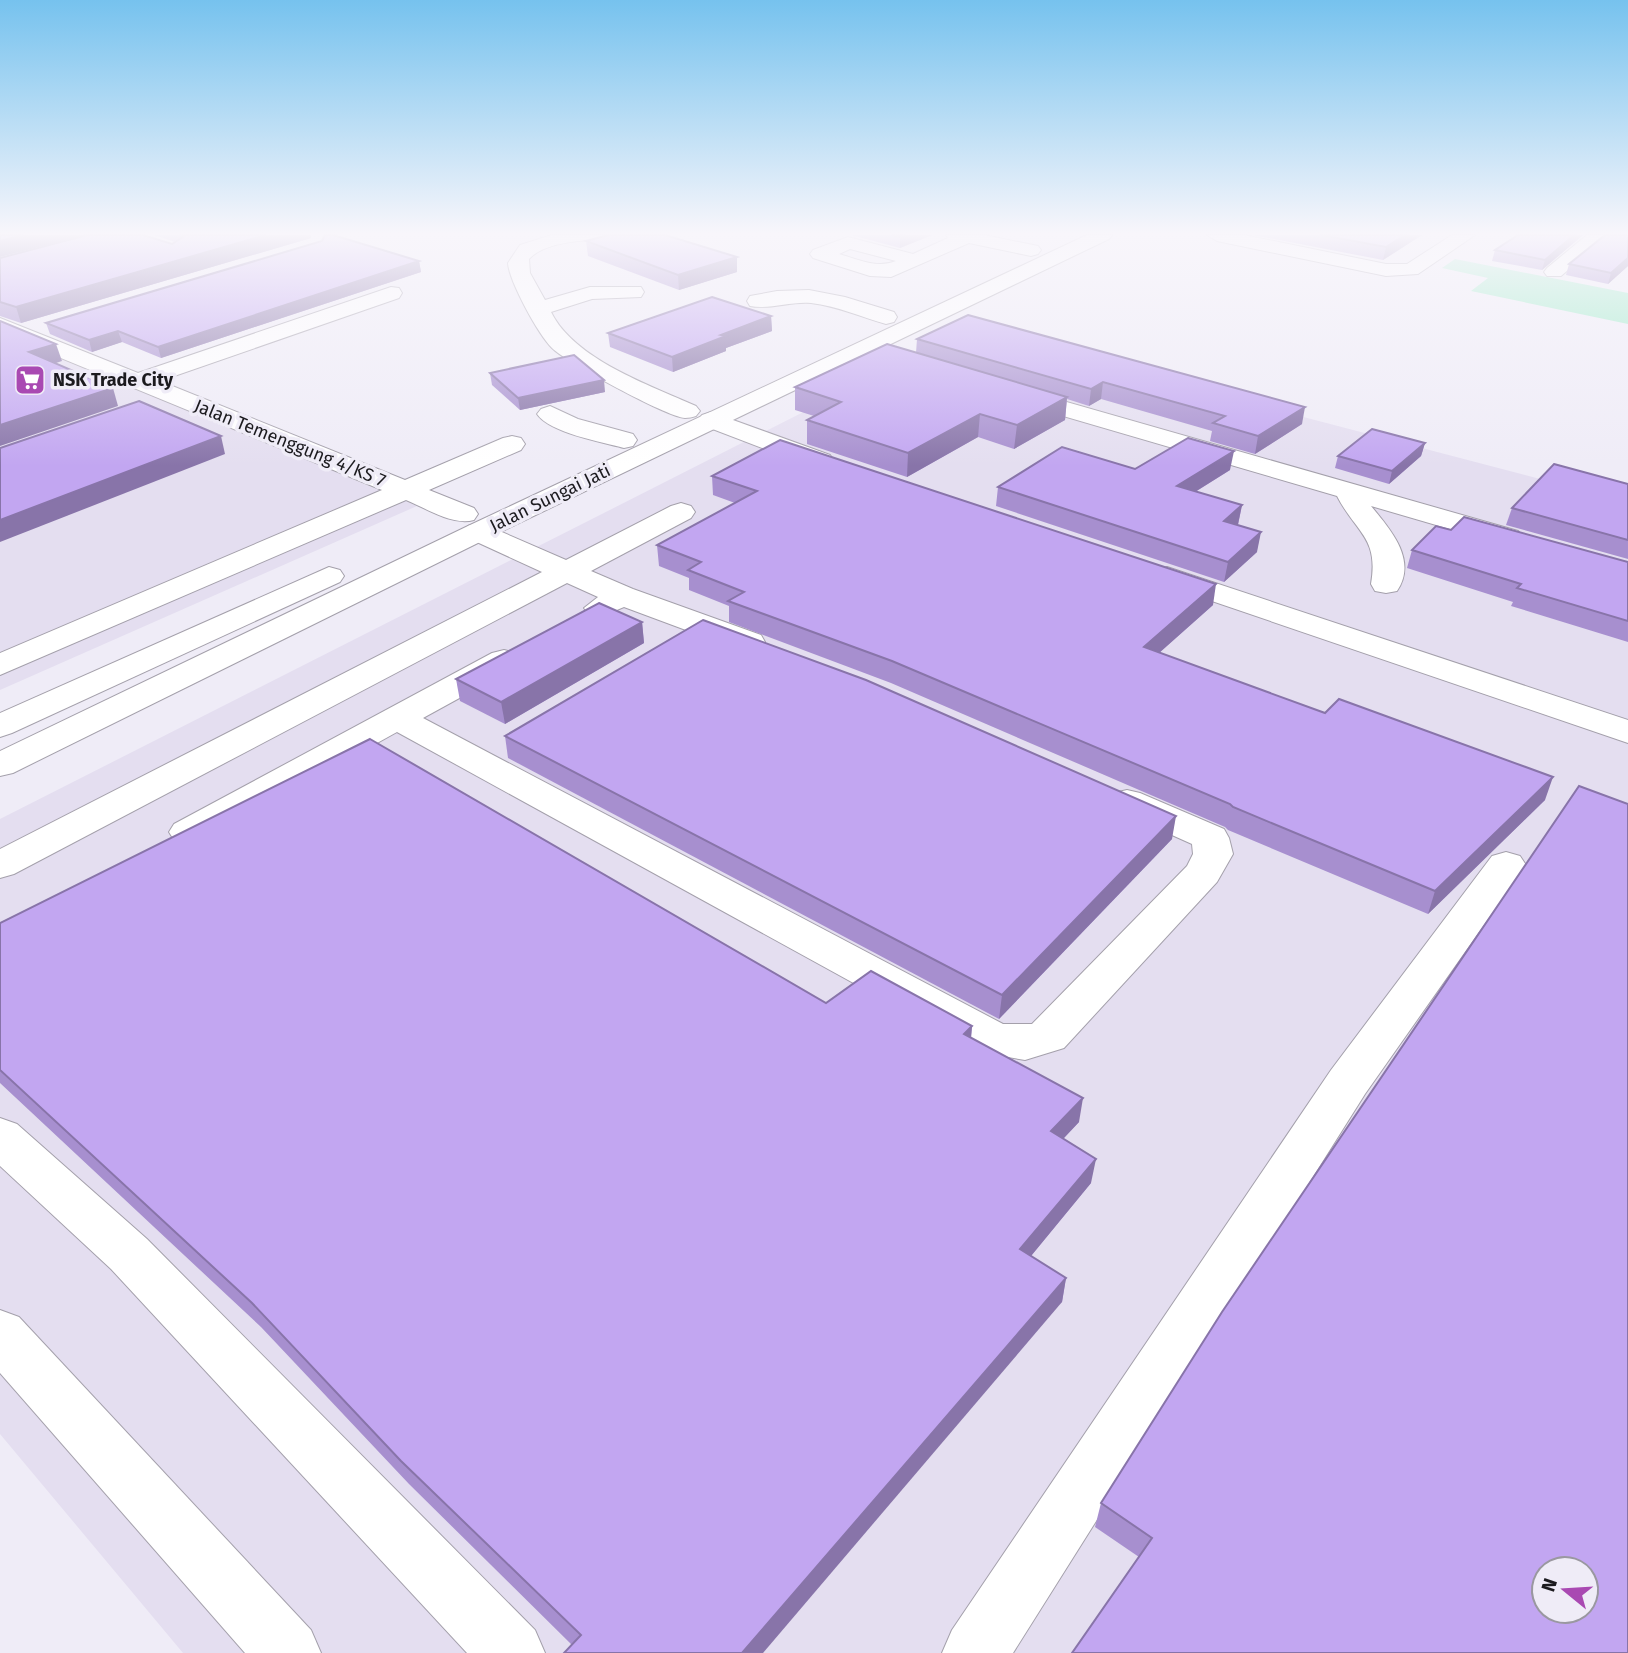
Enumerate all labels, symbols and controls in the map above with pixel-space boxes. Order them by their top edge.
supermarket icon: NSK Trade City [13,363,47,397]
place label: NSK Trade City [53,369,174,391]
street label: Jalan Temenggung 4/KS 7 [191,394,389,492]
street label: Jalan Sungai Jati [486,459,614,537]
north arrow [1530,1555,1600,1625]
text: N [1536,1575,1562,1594]

